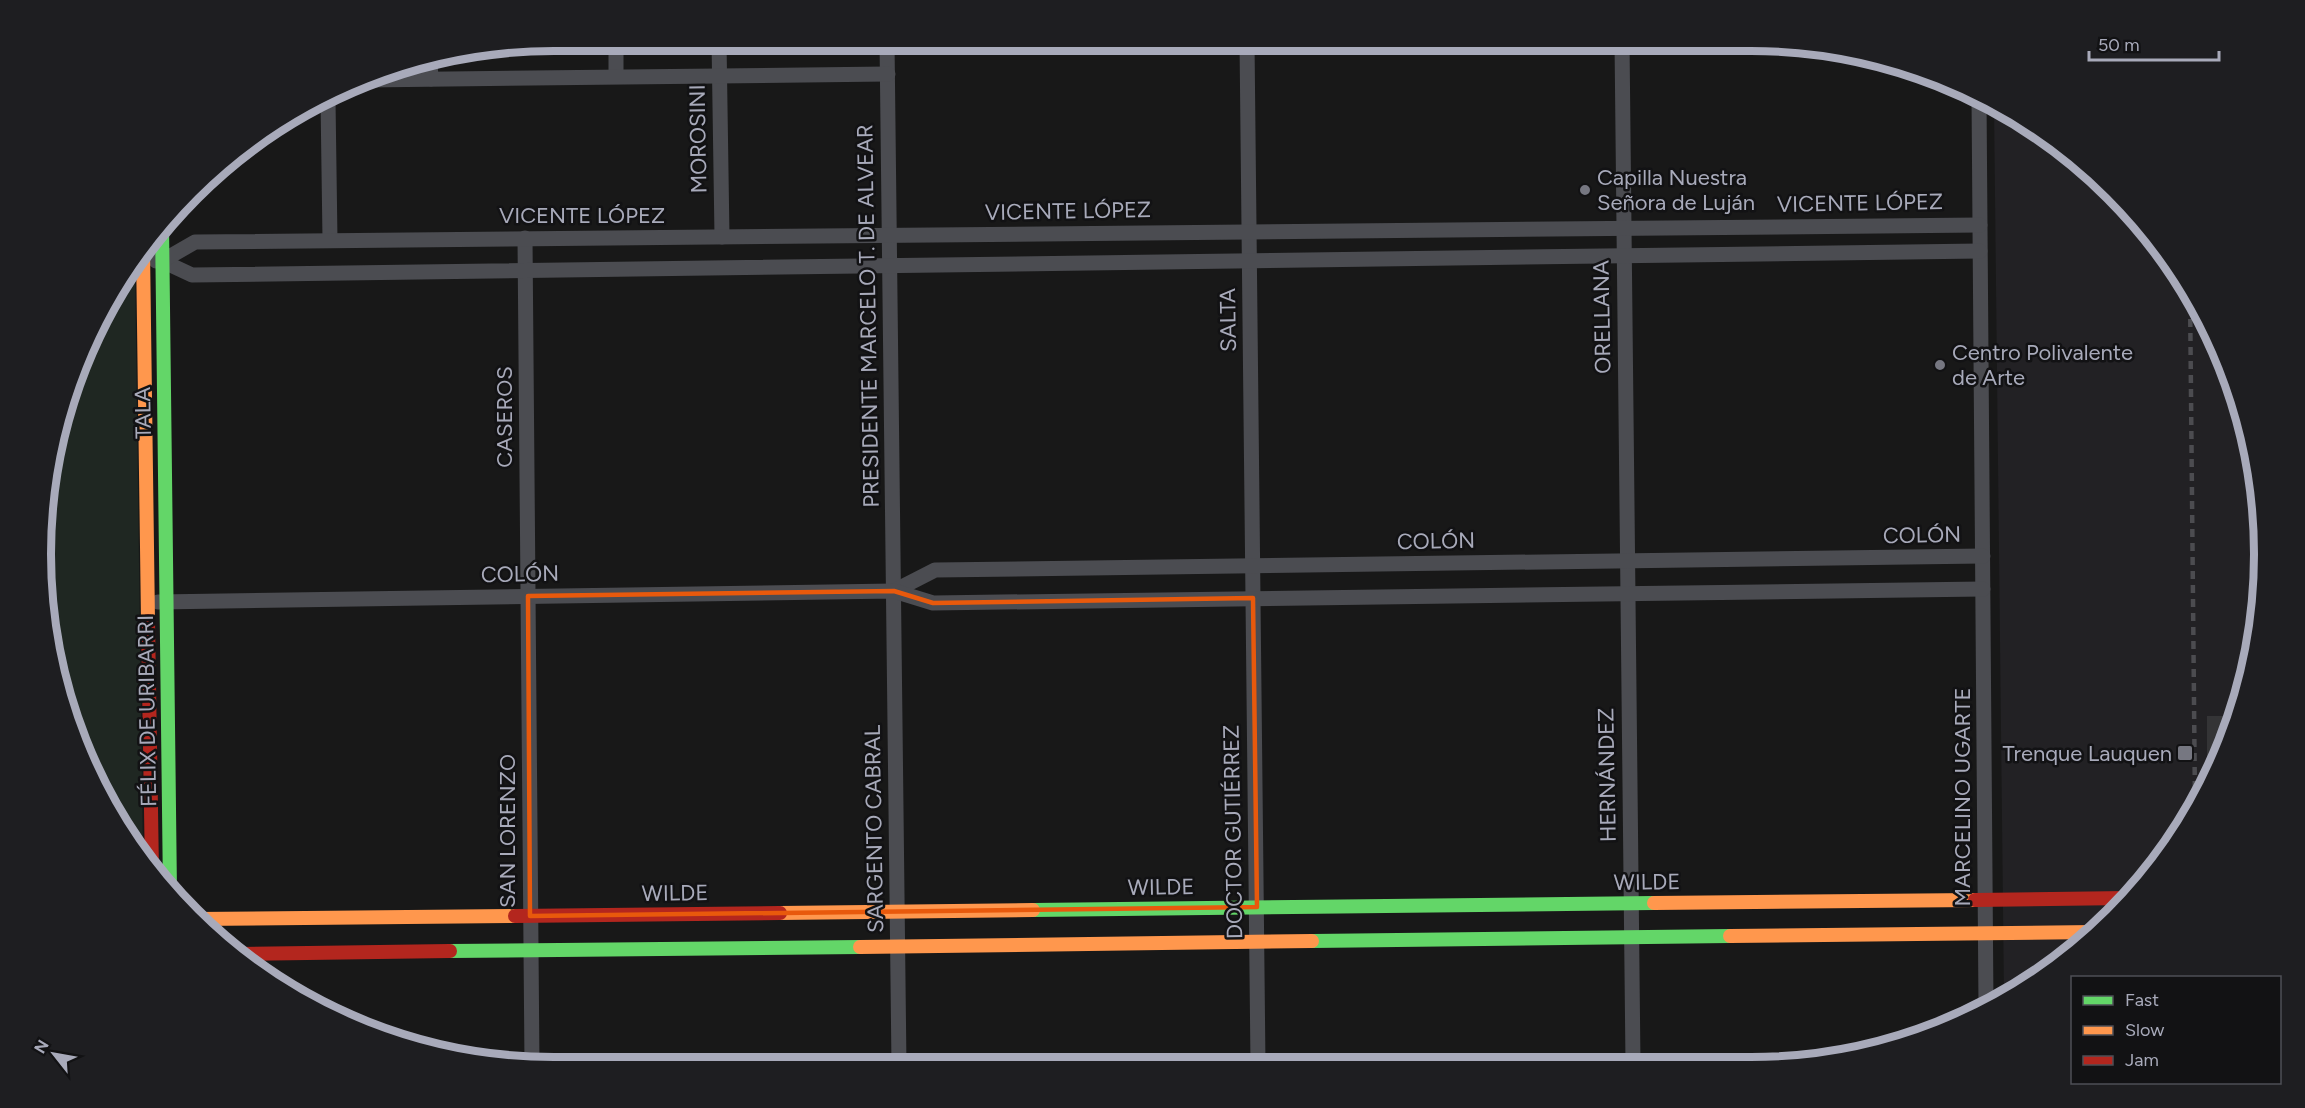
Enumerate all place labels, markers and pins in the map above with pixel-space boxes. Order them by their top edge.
place label: Capilla Nuestra Señora de Luján [1597,164,1755,216]
marker: Capilla Nuestra Señora de Luján [1578,183,1592,197]
place label: Centro Polivalente de Arte [1952,339,2133,391]
marker: Centro Polivalente de Arte [1933,358,1947,372]
place label: Trenque Lauquen [2003,740,2172,767]
marker: Trenque Lauquen [2176,744,2194,762]

